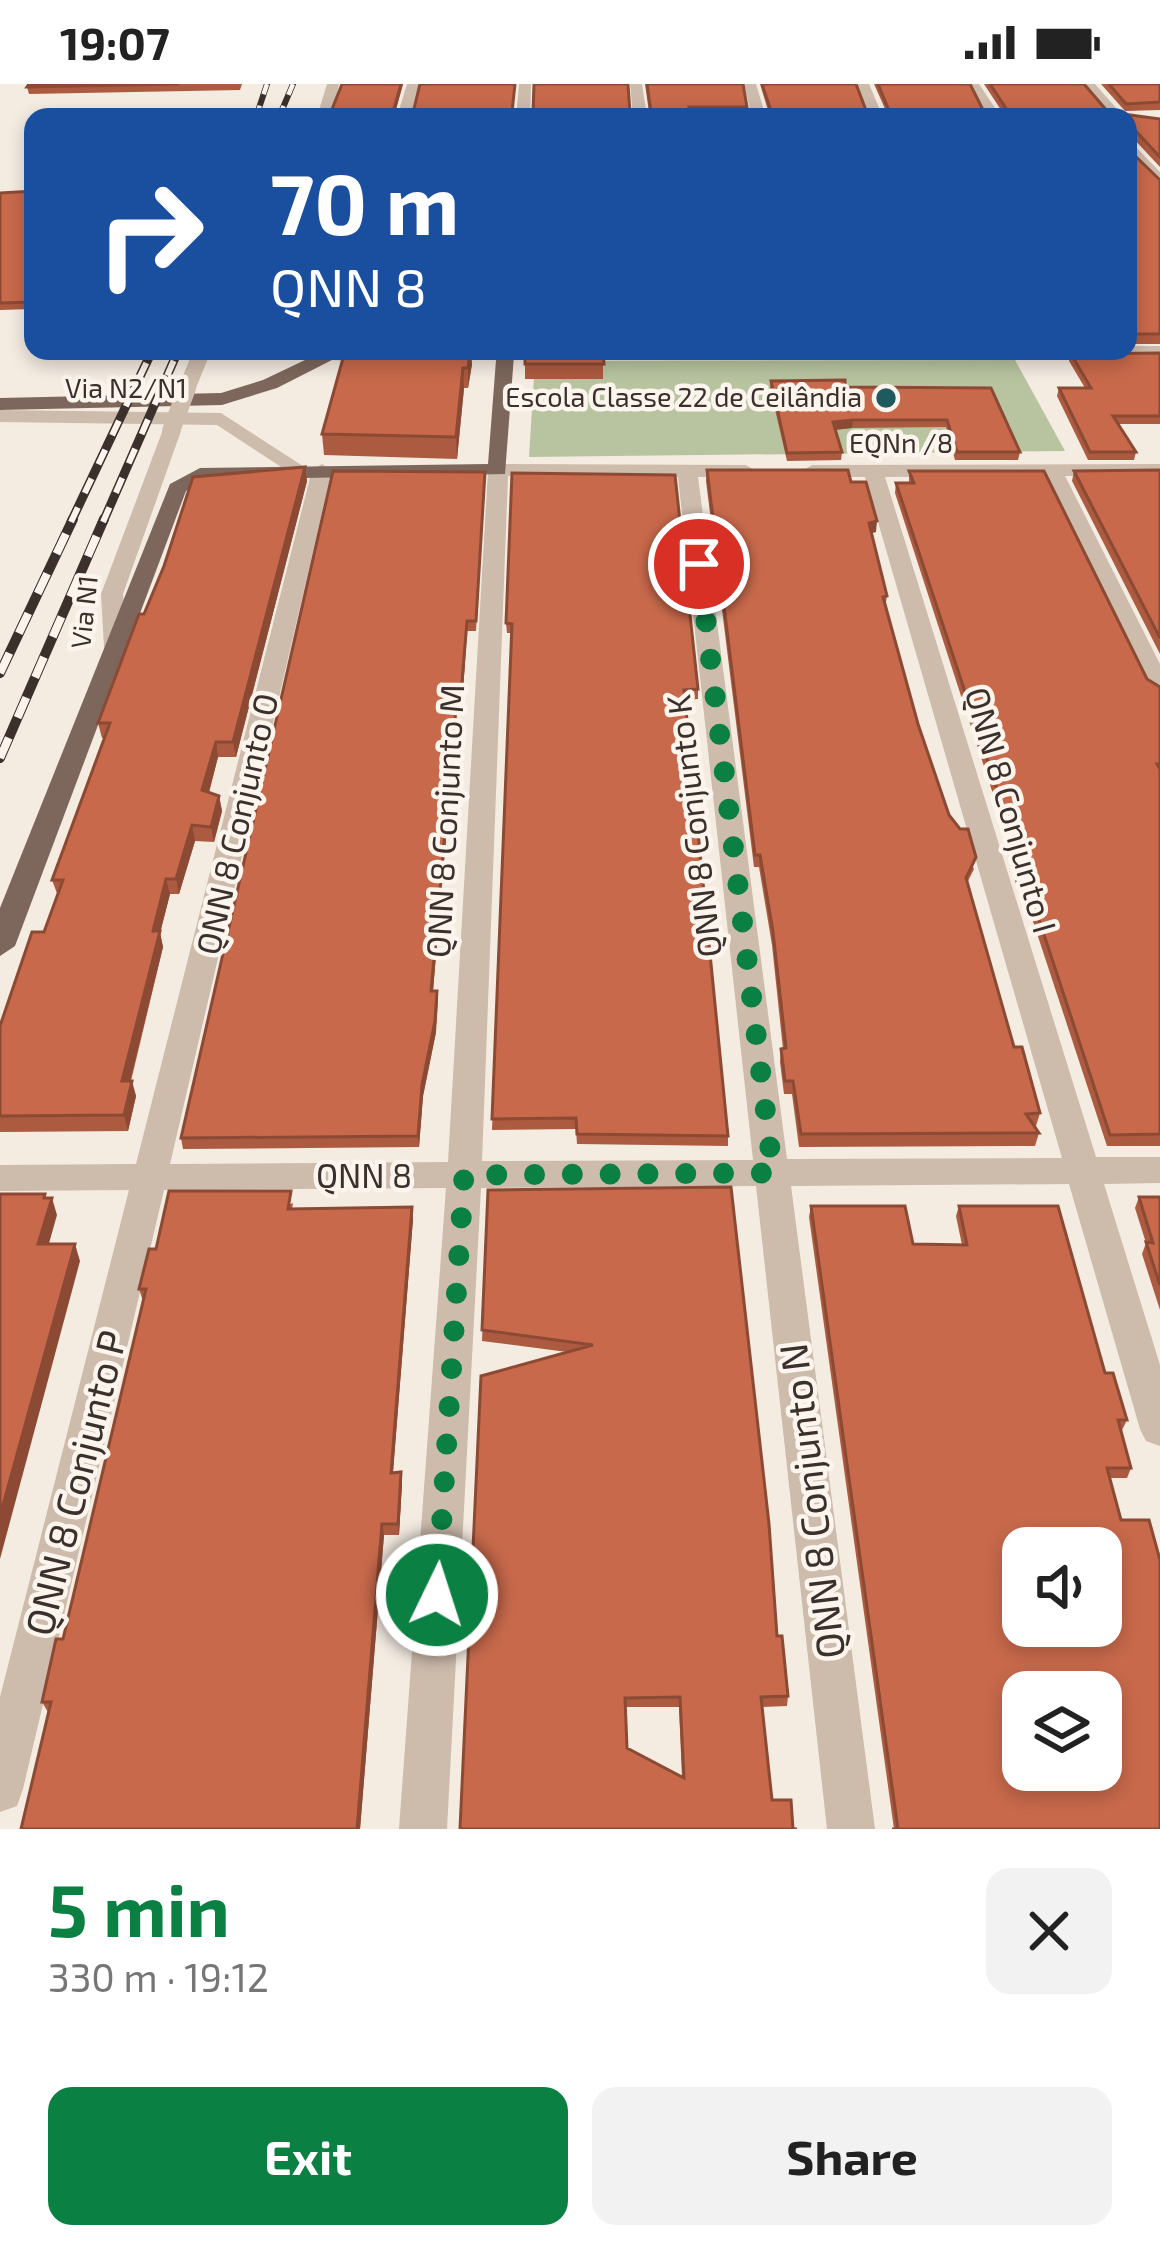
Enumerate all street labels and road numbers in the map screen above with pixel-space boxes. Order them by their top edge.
street label: Via N2/N1 [65,371,187,403]
street label: EQNn /8 [849,426,953,459]
street label: Via N1 [63,573,103,650]
street label: QNN 8 Conjunto I [958,682,1066,937]
street label: QNN 8 Conjunto M [417,683,471,959]
street label: QNN 8 Conjunto O [187,689,286,958]
street label: QNN 8 Conjunto K [657,692,729,960]
street label: QNN 8 [316,1155,412,1195]
street label: QNN 8 Conjunto P [14,1325,135,1640]
street label: QNN 8 Conjunto N [768,1341,853,1661]

